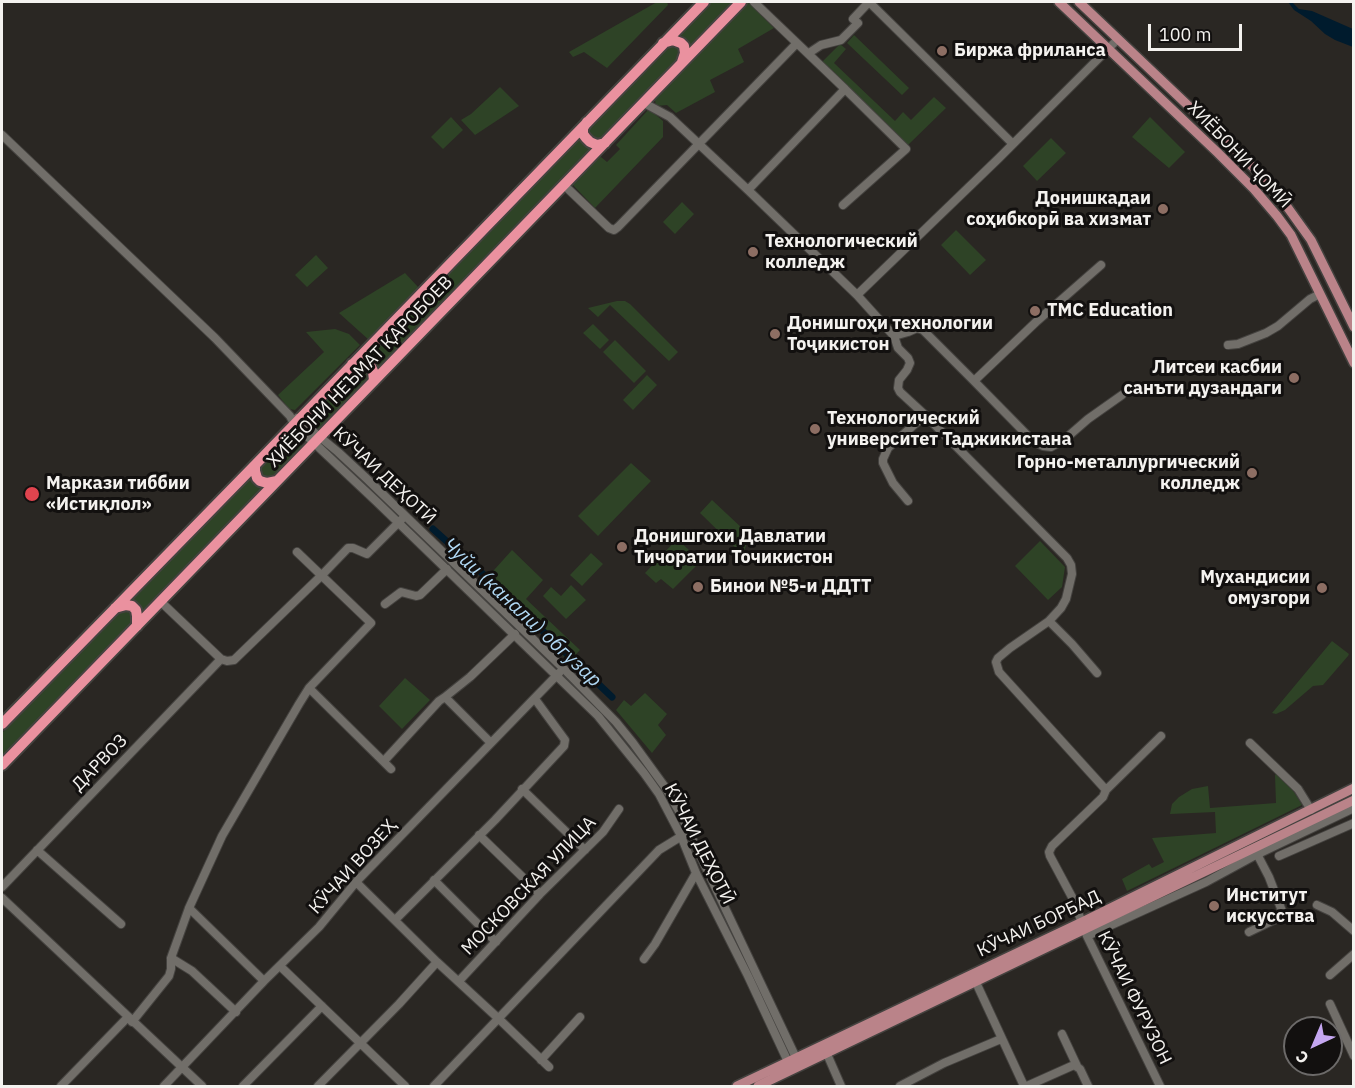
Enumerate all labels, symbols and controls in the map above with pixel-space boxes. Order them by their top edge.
scale bar [1151,12,1246,50]
text: 100 m [1159,23,1211,46]
place label: Биржа фриланса [954,40,1106,62]
marker: Биржа фриланса [935,44,949,58]
street label: ХИЁБОНИ ҶОМӢ [1183,97,1295,213]
place label: Донишкадаи соҳибкорӣ ва хизмат [966,188,1151,230]
marker: Донишкадаи соҳибкорӣ ва хизмат [1156,202,1170,216]
place label: Технологический колледж [765,231,918,274]
marker: Технологический колледж [746,245,760,259]
street label: ХИЁБОНИ НЕЪМАТ ҚАРОБОЕВ [263,272,457,472]
place label: TMC Education [1047,300,1173,322]
marker: TMC Education [1028,304,1042,318]
place label: Донишгоҳи технологии Тоҷикистон [787,313,993,356]
marker: Донишгоҳи технологии Тоҷикистон [768,327,782,341]
place label: Литсеи касбии санъти дузандаги [1123,357,1282,400]
marker: Литсеи касбии санъти дузандаги [1287,371,1301,385]
place label: Технологический университет Таджикистана [827,408,1072,450]
marker: Технологический университет Таджикистана [808,422,822,436]
street label: КӮЧАИ ДЕҲОТӢ [328,423,440,529]
place label: Горно-металлургический колледж [1017,452,1240,494]
marker: Горно-металлургический колледж [1245,466,1259,480]
place label: Маркази тиббии «Истиқлол» [46,473,190,516]
marker: Маркази тиббии «Истиқлол» [23,485,41,503]
place label: Донишгохи Давлатии Тичоратии Точикистон [634,526,833,568]
water label: Чуйи (канали) обгузар [438,533,606,693]
marker: Донишгохи Давлатии Тичоратии Точикистон [615,540,629,554]
place label: Мухандисии омузгори [1200,567,1310,610]
place label: Бинои №5-и ДДТТ [710,576,872,598]
marker: Бинои №5-и ДДТТ [691,580,705,594]
marker: Мухандисии омузгори [1315,581,1329,595]
street label: ДАРВОЗ [68,730,132,796]
street label: КӮЧАИ ДЕҲОТӢ [659,780,739,908]
street label: МОСКОВСКАЯ УЛИЦА [457,812,601,960]
street label: КӮЧАИ ВОЗЕҲ [305,815,401,919]
place label: Институт искусства [1226,885,1315,928]
street label: КӮЧАИ БОРБАД [974,886,1104,962]
marker: Институт искусства [1207,899,1221,913]
street label: КӮЧАИ ФУРУЗОН [1092,928,1176,1068]
north arrow [1283,1016,1343,1076]
text: С [1291,1047,1313,1068]

